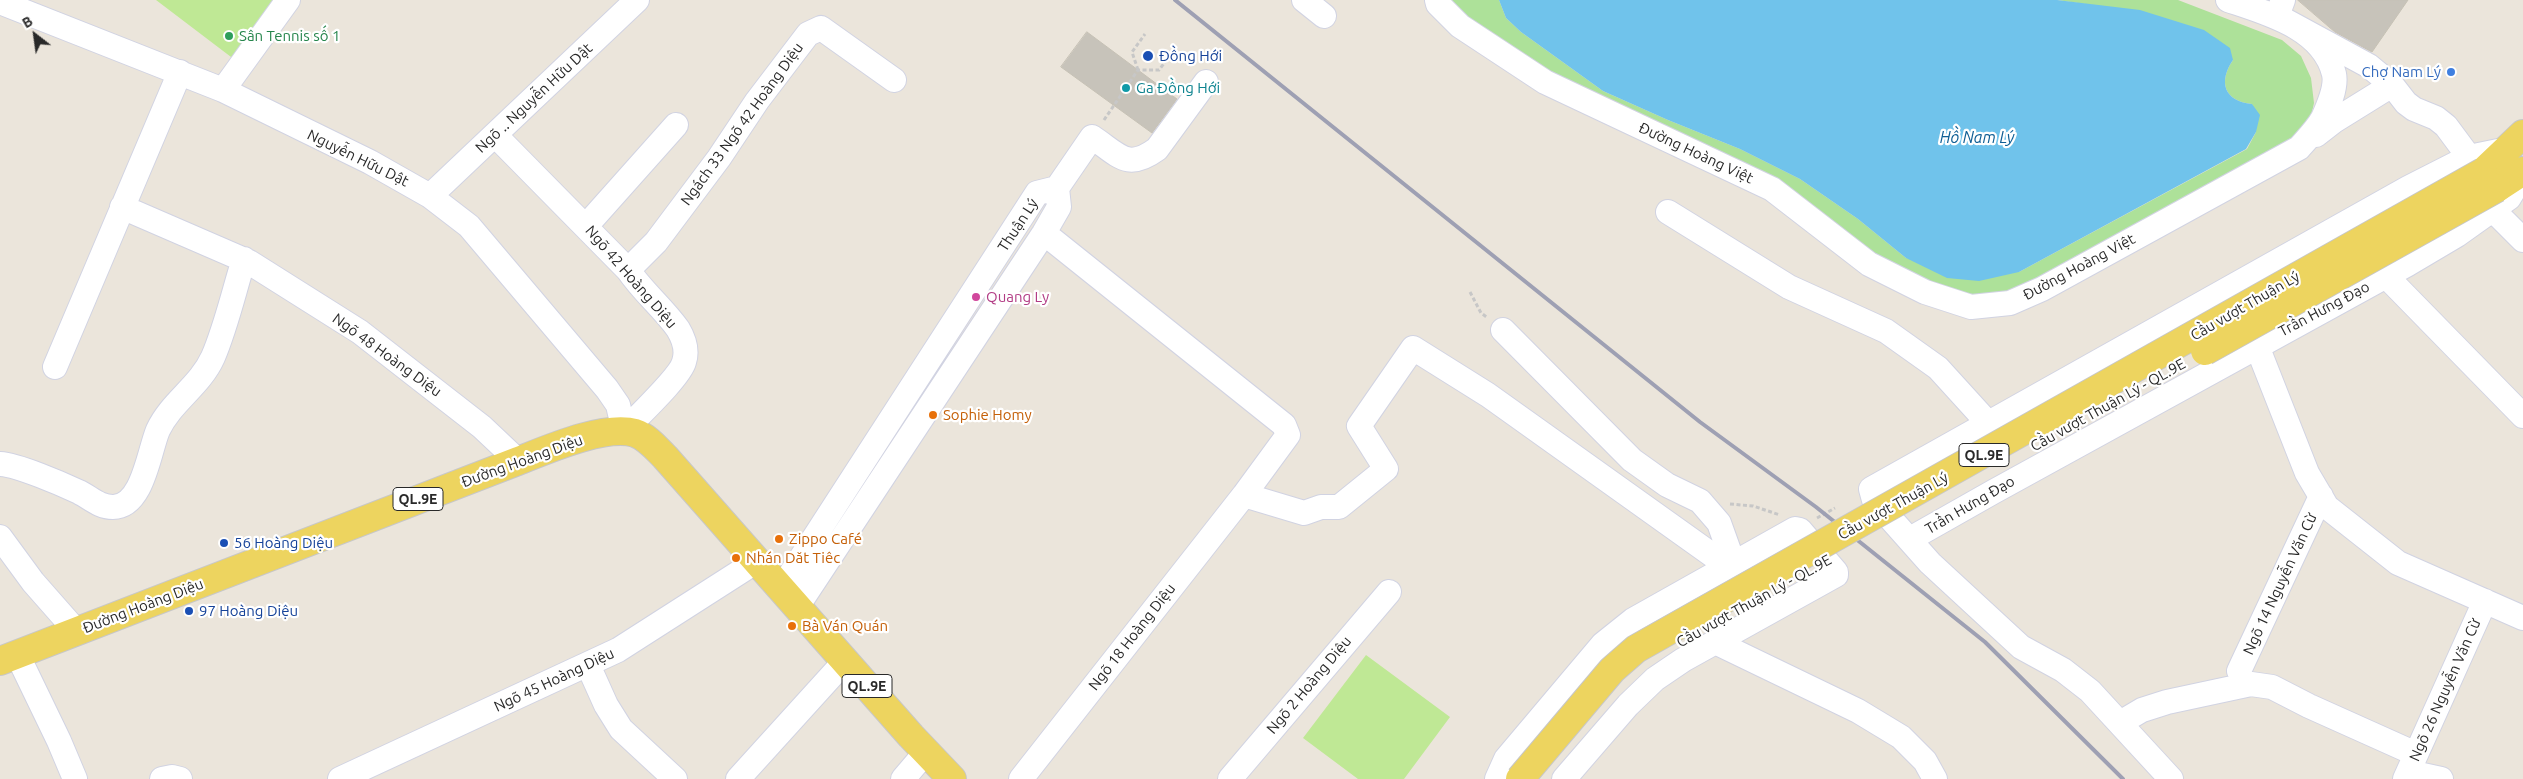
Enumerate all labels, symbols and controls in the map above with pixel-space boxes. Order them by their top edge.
north arrow [10,10,60,60]
text: B [19,13,36,31]
place label: Sân Tennis số 1 [239,27,340,45]
marker: Sân Tennis số 1 [223,30,235,42]
street label: Ngõ .. Nguyễn Hữu Dật [472,39,596,157]
street label: Ngách 33 Ngõ 42 Hoàng Diệu [677,39,807,209]
place label: Đồng Hới [1159,47,1222,65]
marker: Đồng Hới [1141,49,1155,63]
place label: Chợ Nam Lý [2362,63,2441,81]
marker: Chợ Nam Lý [2445,66,2457,78]
place label: Ga Đồng Hới [1136,79,1220,97]
marker: Ga Đồng Hới [1120,82,1132,94]
street label: Đường Hoàng Việt [1636,119,1756,187]
street label: Nguyễn Hữu Dật [304,126,412,190]
water label: Hồ Nam Lý [1940,128,2014,148]
street label: Thuận Lý [994,195,1042,255]
street label: Ngõ 42 Hoàng Diệu [581,222,681,332]
street label: Đường Hoàng Việt [2020,230,2138,304]
street label: Cầu vượt Thuận Lý [2187,267,2303,345]
street label: Trần Hưng Đạo [2275,277,2373,341]
place label: Quang Ly [986,288,1049,306]
marker: Quang Ly [970,291,982,303]
street label: Ngõ 48 Hoàng Diệu [329,309,445,401]
street label: Cầu vượt Thuận Lý - QL.9E [2027,355,2189,455]
place label: Sophie Homy [943,406,1032,424]
marker: Sophie Homy [927,409,939,421]
street label: Đường Hoàng Diệu [459,431,585,491]
road number: QL.9E [1959,444,2009,466]
street label: Cầu vượt Thuận Lý [1835,468,1951,544]
street label: Trần Hưng Đạo [1922,472,2018,538]
road number: QL.9E [393,488,443,510]
street label: Ngõ 14 Nguyễn Văn Cừ [2239,510,2321,658]
place label: Zippo Café [789,530,862,548]
marker: Zippo Café [773,533,785,545]
place label: 56 Hoàng Diệu [234,534,333,552]
marker: 56 Hoàng Diệu [218,537,230,549]
place label: Nhán Dăt Tiêc [746,549,840,567]
street label: Cầu vượt Thuận Lý - QL.9E [1673,551,1835,651]
marker: Nhán Dăt Tiêc [730,552,742,564]
street label: Đường Hoàng Diệu [80,575,206,637]
street label: Ngõ 18 Hoàng Diệu [1085,580,1179,694]
place label: 97 Hoàng Diệu [199,602,298,620]
marker: 97 Hoàng Diệu [183,605,195,617]
street label: Ngõ 26 Nguyễn Văn Cừ [2405,616,2485,764]
place label: Bà Ván Quán [802,617,888,635]
marker: Bà Ván Quán [786,620,798,632]
street label: Ngõ 2 Hoàng Diệu [1263,632,1355,738]
street label: Ngõ 45 Hoàng Diệu [491,644,617,716]
road number: QL.9E [842,674,892,698]

